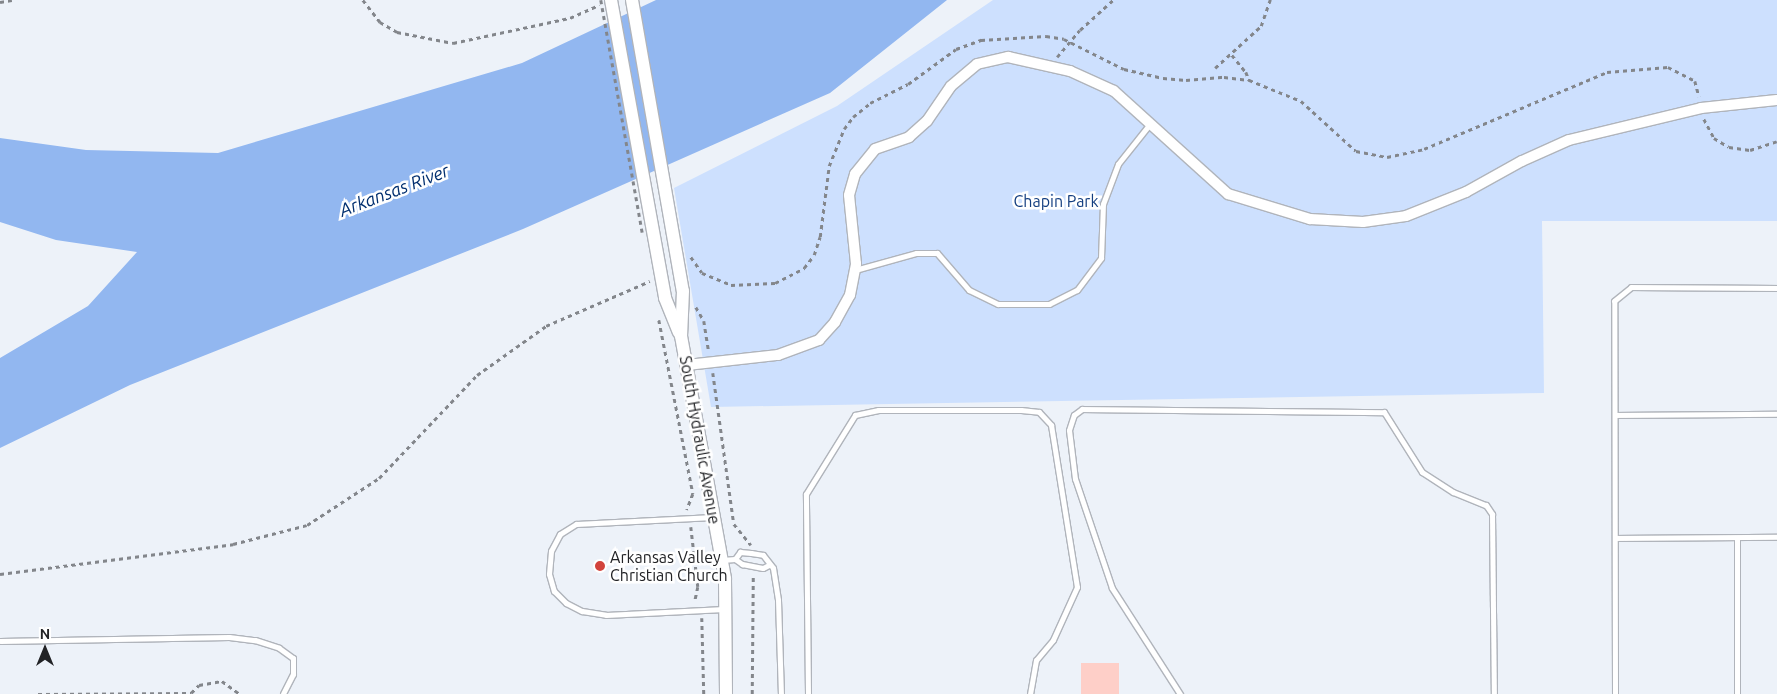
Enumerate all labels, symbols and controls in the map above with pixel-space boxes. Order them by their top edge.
water label: Arkansas River [336,159,452,221]
park label: Chapin Park [1013,191,1099,211]
street label: South Hydraulic Avenue [676,354,724,526]
place label: Arkansas Valley Christian Church [610,547,728,585]
marker: Arkansas Valley Christian Church [594,560,606,572]
north arrow [20,624,70,674]
text: N [40,626,50,642]

